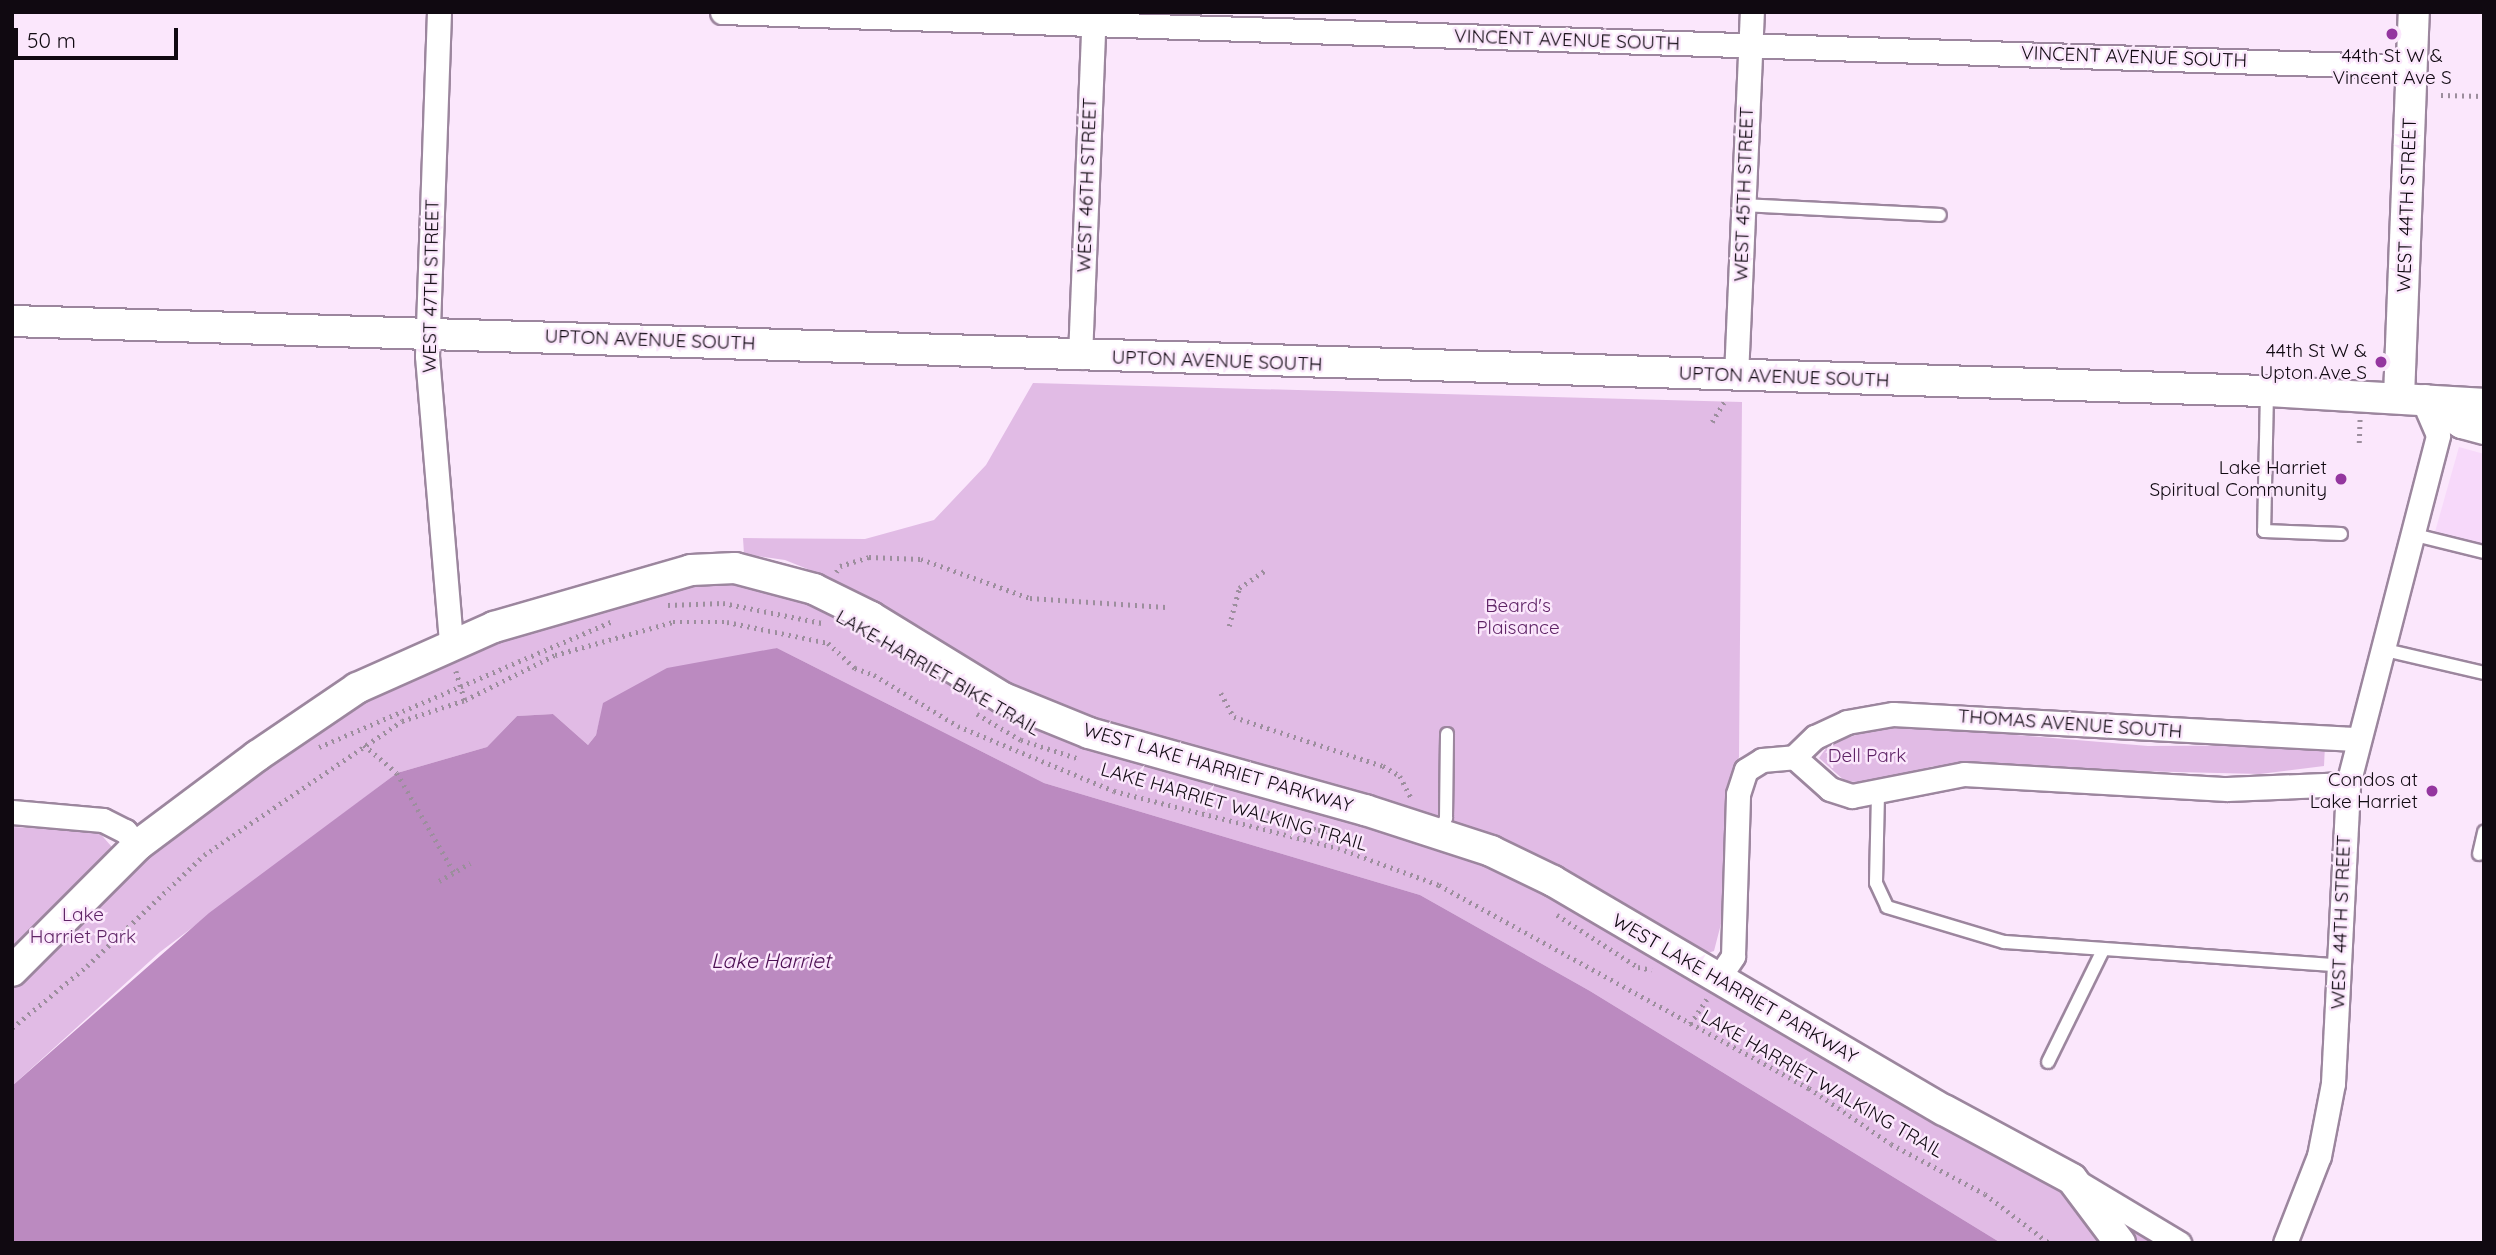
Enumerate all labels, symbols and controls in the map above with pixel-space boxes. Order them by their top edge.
scale bar [18,14,182,58]
street label: VINCENT AVENUE SOUTH [1454,25,1680,55]
marker: 44th St W & Vincent Ave S [2384,26,2400,42]
text: 50 m [27,27,76,53]
street label: VINCENT AVENUE SOUTH [2021,42,2247,72]
place label: 44th St W & Vincent Ave S [2332,45,2452,89]
street label: WEST 46TH STREET [1073,97,1101,273]
street label: WEST 45TH STREET [1730,106,1758,282]
street label: WEST 44TH STREET [2393,117,2421,293]
street label: WEST 47TH STREET [418,199,444,373]
street label: UPTON AVENUE SOUTH [544,325,756,355]
place label: 44th St W & Upton Ave S [2260,340,2367,384]
street label: UPTON AVENUE SOUTH [1111,346,1323,376]
marker: 44th St W & Upton Ave S [2373,354,2389,370]
street label: UPTON AVENUE SOUTH [1678,362,1890,392]
place label: Lake Harriet Spiritual Community [2149,457,2327,501]
marker: Lake Harriet Spiritual Community [2333,471,2349,487]
park label: Beard's Plaisance [1476,595,1560,639]
street label: LAKE HARRIET BIKE TRAIL [832,605,1044,741]
street label: THOMAS AVENUE SOUTH [1957,705,2183,743]
street label: WEST LAKE HARRIET PARKWAY [1080,718,1356,818]
park label: Dell Park [1828,745,1906,767]
street label: LAKE HARRIET WALKING TRAIL [1098,758,1370,856]
place label: Condos at Lake Harriet [2310,769,2418,813]
marker: Condos at Lake Harriet [2424,783,2440,799]
street label: WEST 44TH STREET [2327,834,2355,1010]
park label: Lake Harriet Park [30,904,136,948]
street label: WEST LAKE HARRIET PARKWAY [1608,909,1862,1069]
water label: Lake Harriet [711,947,831,973]
street label: LAKE HARRIET WALKING TRAIL [1697,1005,1947,1163]

